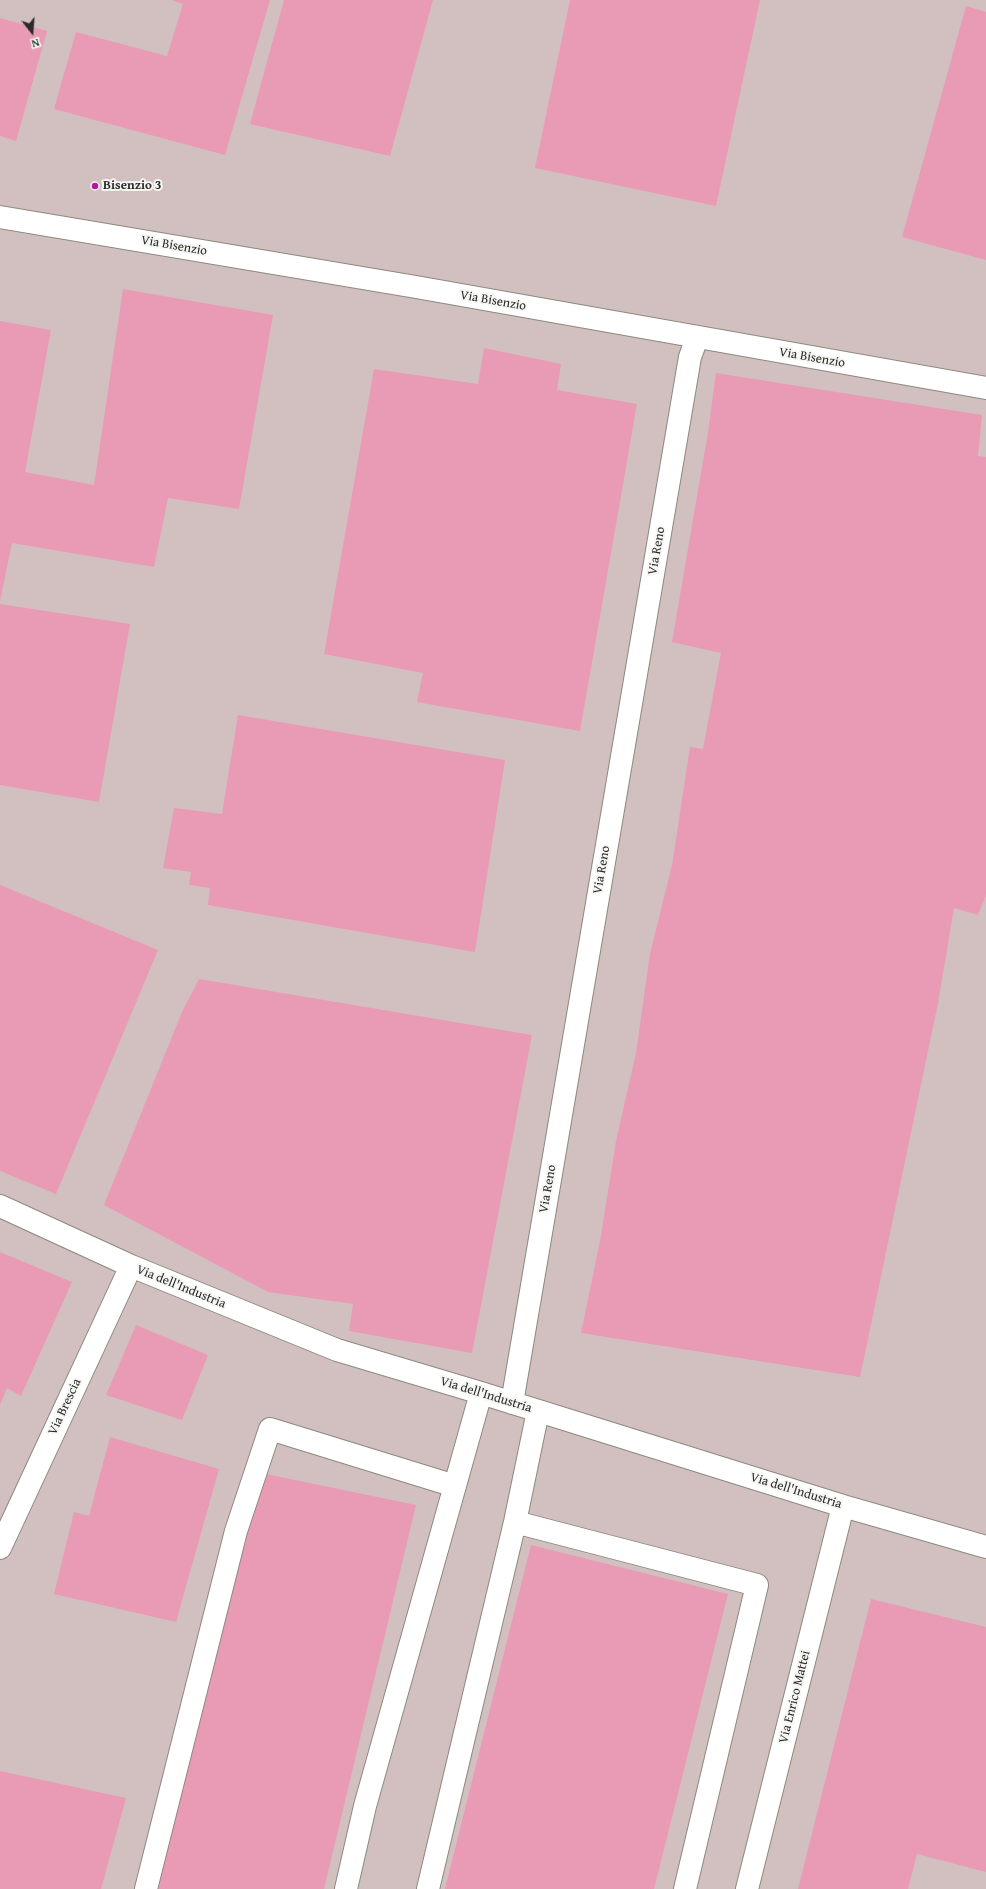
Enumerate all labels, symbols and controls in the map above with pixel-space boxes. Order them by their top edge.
north arrow [12,12,52,52]
text: N [30,35,41,52]
place label: Bisenzio 3 [103,178,161,194]
marker: Bisenzio 3 [90,181,100,191]
street label: Via Bisenzio [140,233,208,259]
street label: Via Bisenzio [459,288,527,314]
street label: Via Bisenzio [778,345,846,371]
street label: Via Reno [645,526,669,576]
street label: Via Reno [590,845,614,895]
street label: Via Reno [536,1164,560,1214]
street label: Via dell'Industria [134,1262,228,1312]
street label: Via dell'Industria [438,1374,534,1416]
street label: Via Brescia [45,1376,85,1438]
street label: Via dell'Industria [748,1470,844,1512]
street label: Via Enrico Mattei [776,1649,814,1745]

